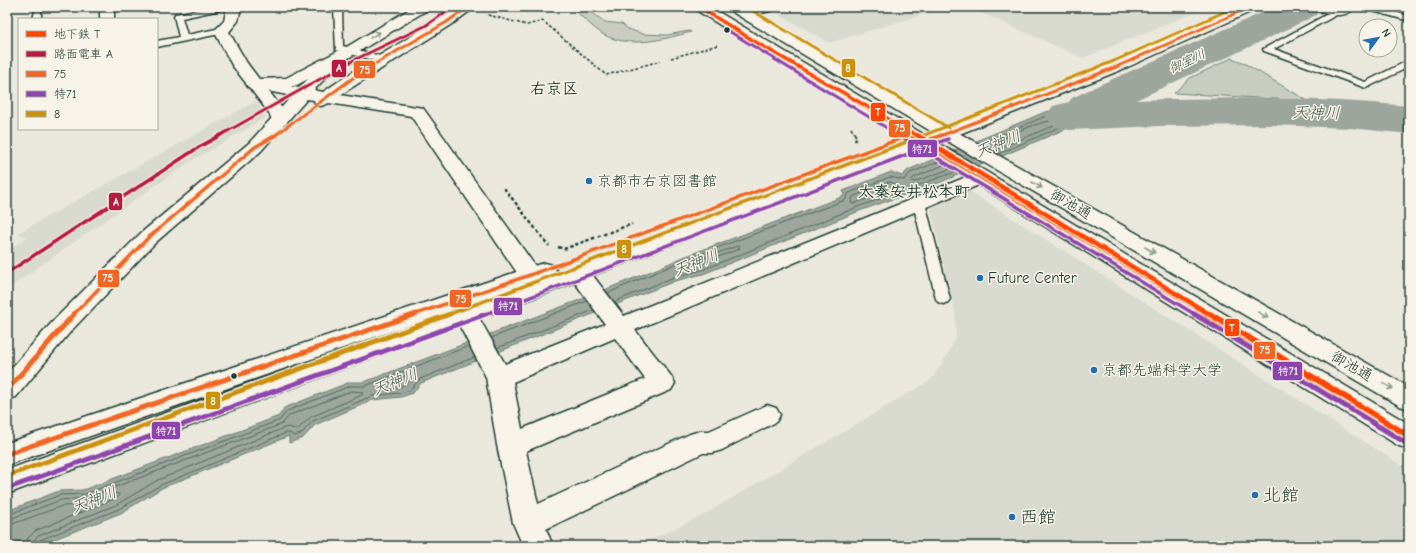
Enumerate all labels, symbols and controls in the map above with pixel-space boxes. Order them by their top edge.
legend [18,18,158,130]
north arrow [1358,18,1398,58]
unlabelled marker [722,25,732,35]
text: N [1379,26,1393,39]
text: 地下鉄 T [54,27,101,41]
one-way arrow [369,31,381,39]
water label: 御室川 [1166,46,1208,76]
text: 路面電車 A [54,47,113,61]
line badge: 8 [841,58,856,78]
line badge: A [331,59,347,78]
line badge: 75 [353,60,376,79]
text: A [336,62,342,75]
text: 8 [845,62,851,75]
text: 75 [360,64,371,77]
text: 75 [54,67,66,81]
district label: 右京区 [530,80,578,98]
text: 特71 [54,87,77,101]
line badge: T [870,102,886,122]
water label: 天神川 [1292,104,1340,122]
text: T [875,106,881,119]
text: 8 [54,107,60,121]
line badge: 75 [888,119,911,138]
text: 75 [895,122,906,135]
water label: 天神川 [972,127,1024,161]
line badge: 特71 [907,139,938,158]
text: 特71 [912,143,932,156]
place label: 京都市右京図書館 [597,172,717,190]
marker: 京都市右京図書館 [584,176,594,186]
one-way arrow [1031,182,1043,190]
district label: 太秦安井松本町 [858,183,970,201]
street label: 御池通 [1047,185,1095,223]
line badge: A [108,192,123,211]
text: A [113,196,119,209]
line badge: 8 [616,239,632,259]
text: 8 [621,243,627,256]
water label: 天神川 [670,246,722,280]
one-way arrow [1144,247,1156,254]
line badge: 75 [97,269,120,288]
place label: Future Center [988,269,1077,287]
text: 75 [103,272,114,285]
marker: Future Center [975,273,985,283]
line badge: 75 [449,289,472,308]
text: 75 [456,293,467,306]
line badge: 特71 [493,297,523,316]
text: 特71 [498,300,518,313]
one-way arrow [1257,311,1269,319]
line badge: T [1224,318,1240,337]
text: T [1229,322,1235,335]
line badge: 75 [1253,341,1276,360]
text: 75 [1260,344,1271,357]
street label: 御池通 [1328,347,1376,385]
place label: 京都先端科学大学 [1102,361,1222,379]
line badge: 特71 [1272,361,1303,381]
water label: 天神川 [369,365,421,399]
marker: 京都先端科学大学 [1089,365,1099,375]
text: 特71 [1278,365,1298,378]
unlabelled marker [229,371,239,381]
one-way arrow [1382,383,1394,391]
line badge: 8 [205,391,221,410]
text: 8 [210,395,216,408]
line badge: 特71 [151,421,181,440]
text: 特71 [156,425,176,438]
water label: 天神川 [68,483,120,517]
place label: 北館 [1263,485,1299,506]
marker: 北館 [1250,490,1260,500]
place label: 西館 [1020,507,1056,528]
marker: 西館 [1007,512,1017,522]

